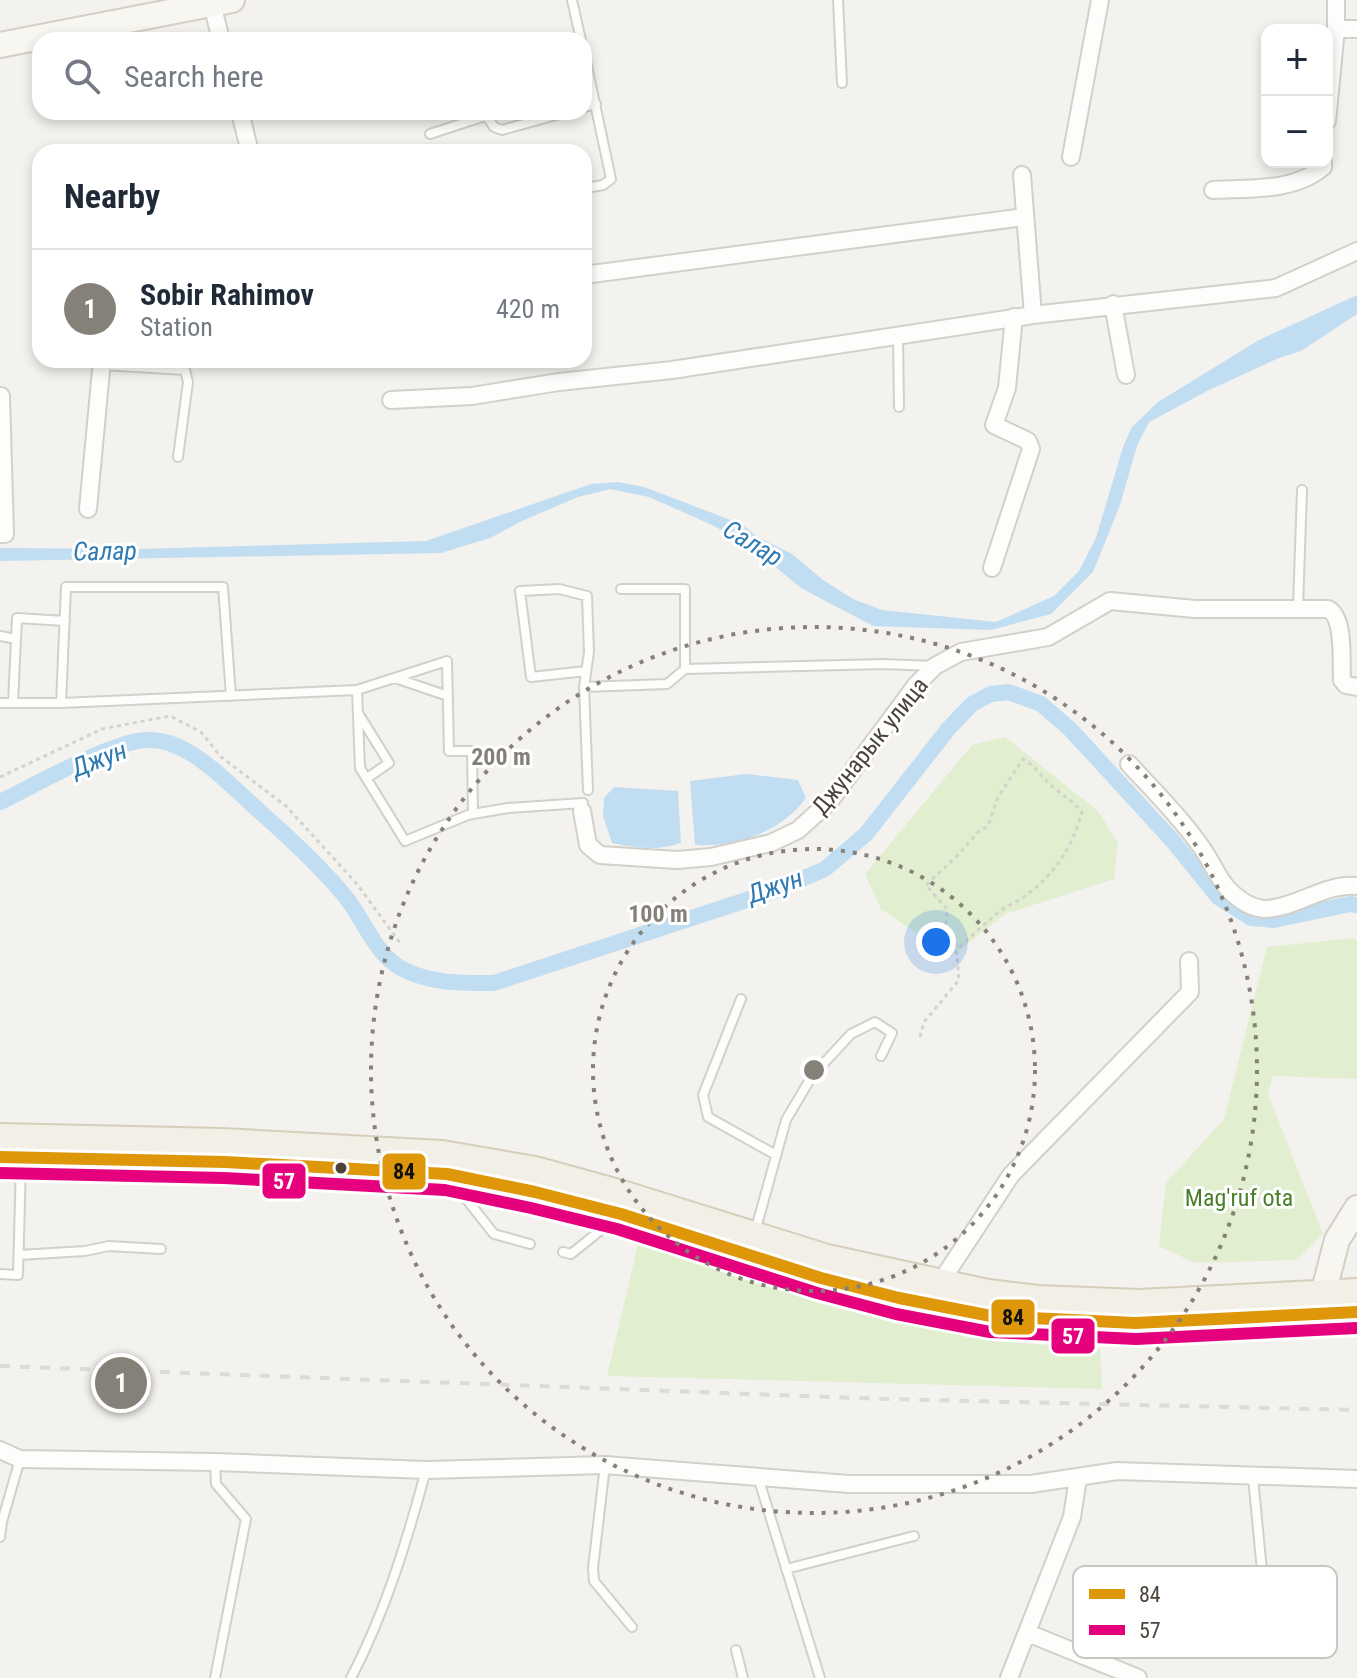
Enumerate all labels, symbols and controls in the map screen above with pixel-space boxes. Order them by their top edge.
map controls [1261,24,1333,168]
button: + [1261,24,1333,96]
search box [32,32,592,120]
icon: search [60,54,104,98]
text: Search here [124,59,264,94]
button: − [1261,96,1333,168]
text: Nearby [64,176,160,216]
text: Sobir Rahimov [140,277,314,312]
text: 1 [83,294,97,324]
text: 420 m [496,294,560,324]
text: Station [140,312,213,342]
water label: Салар [718,514,788,572]
water label: Салар [73,535,137,567]
street label: Джунарык улица [806,672,934,820]
water label: Джун [65,735,131,784]
text: 200 m [471,743,531,771]
water label: Джун [741,863,807,910]
text: 100 m [628,900,688,928]
your location [916,922,956,962]
centre of rings [800,1056,828,1084]
line badge: 84 [381,1152,427,1191]
text: 84 [393,1159,415,1184]
unlabelled marker [333,1160,349,1176]
line badge: 57 [261,1162,307,1200]
text: 57 [273,1169,295,1194]
park label: Mag'ruf ota [1185,1184,1293,1212]
line badge: 84 [990,1298,1036,1336]
text: 84 [1002,1305,1024,1330]
line badge: 57 [1050,1317,1096,1355]
text: 57 [1062,1324,1084,1349]
pin: 1 [95,1353,147,1413]
legend [1073,1566,1337,1658]
text: 84 [1139,1582,1161,1607]
text: 57 [1139,1618,1161,1643]

